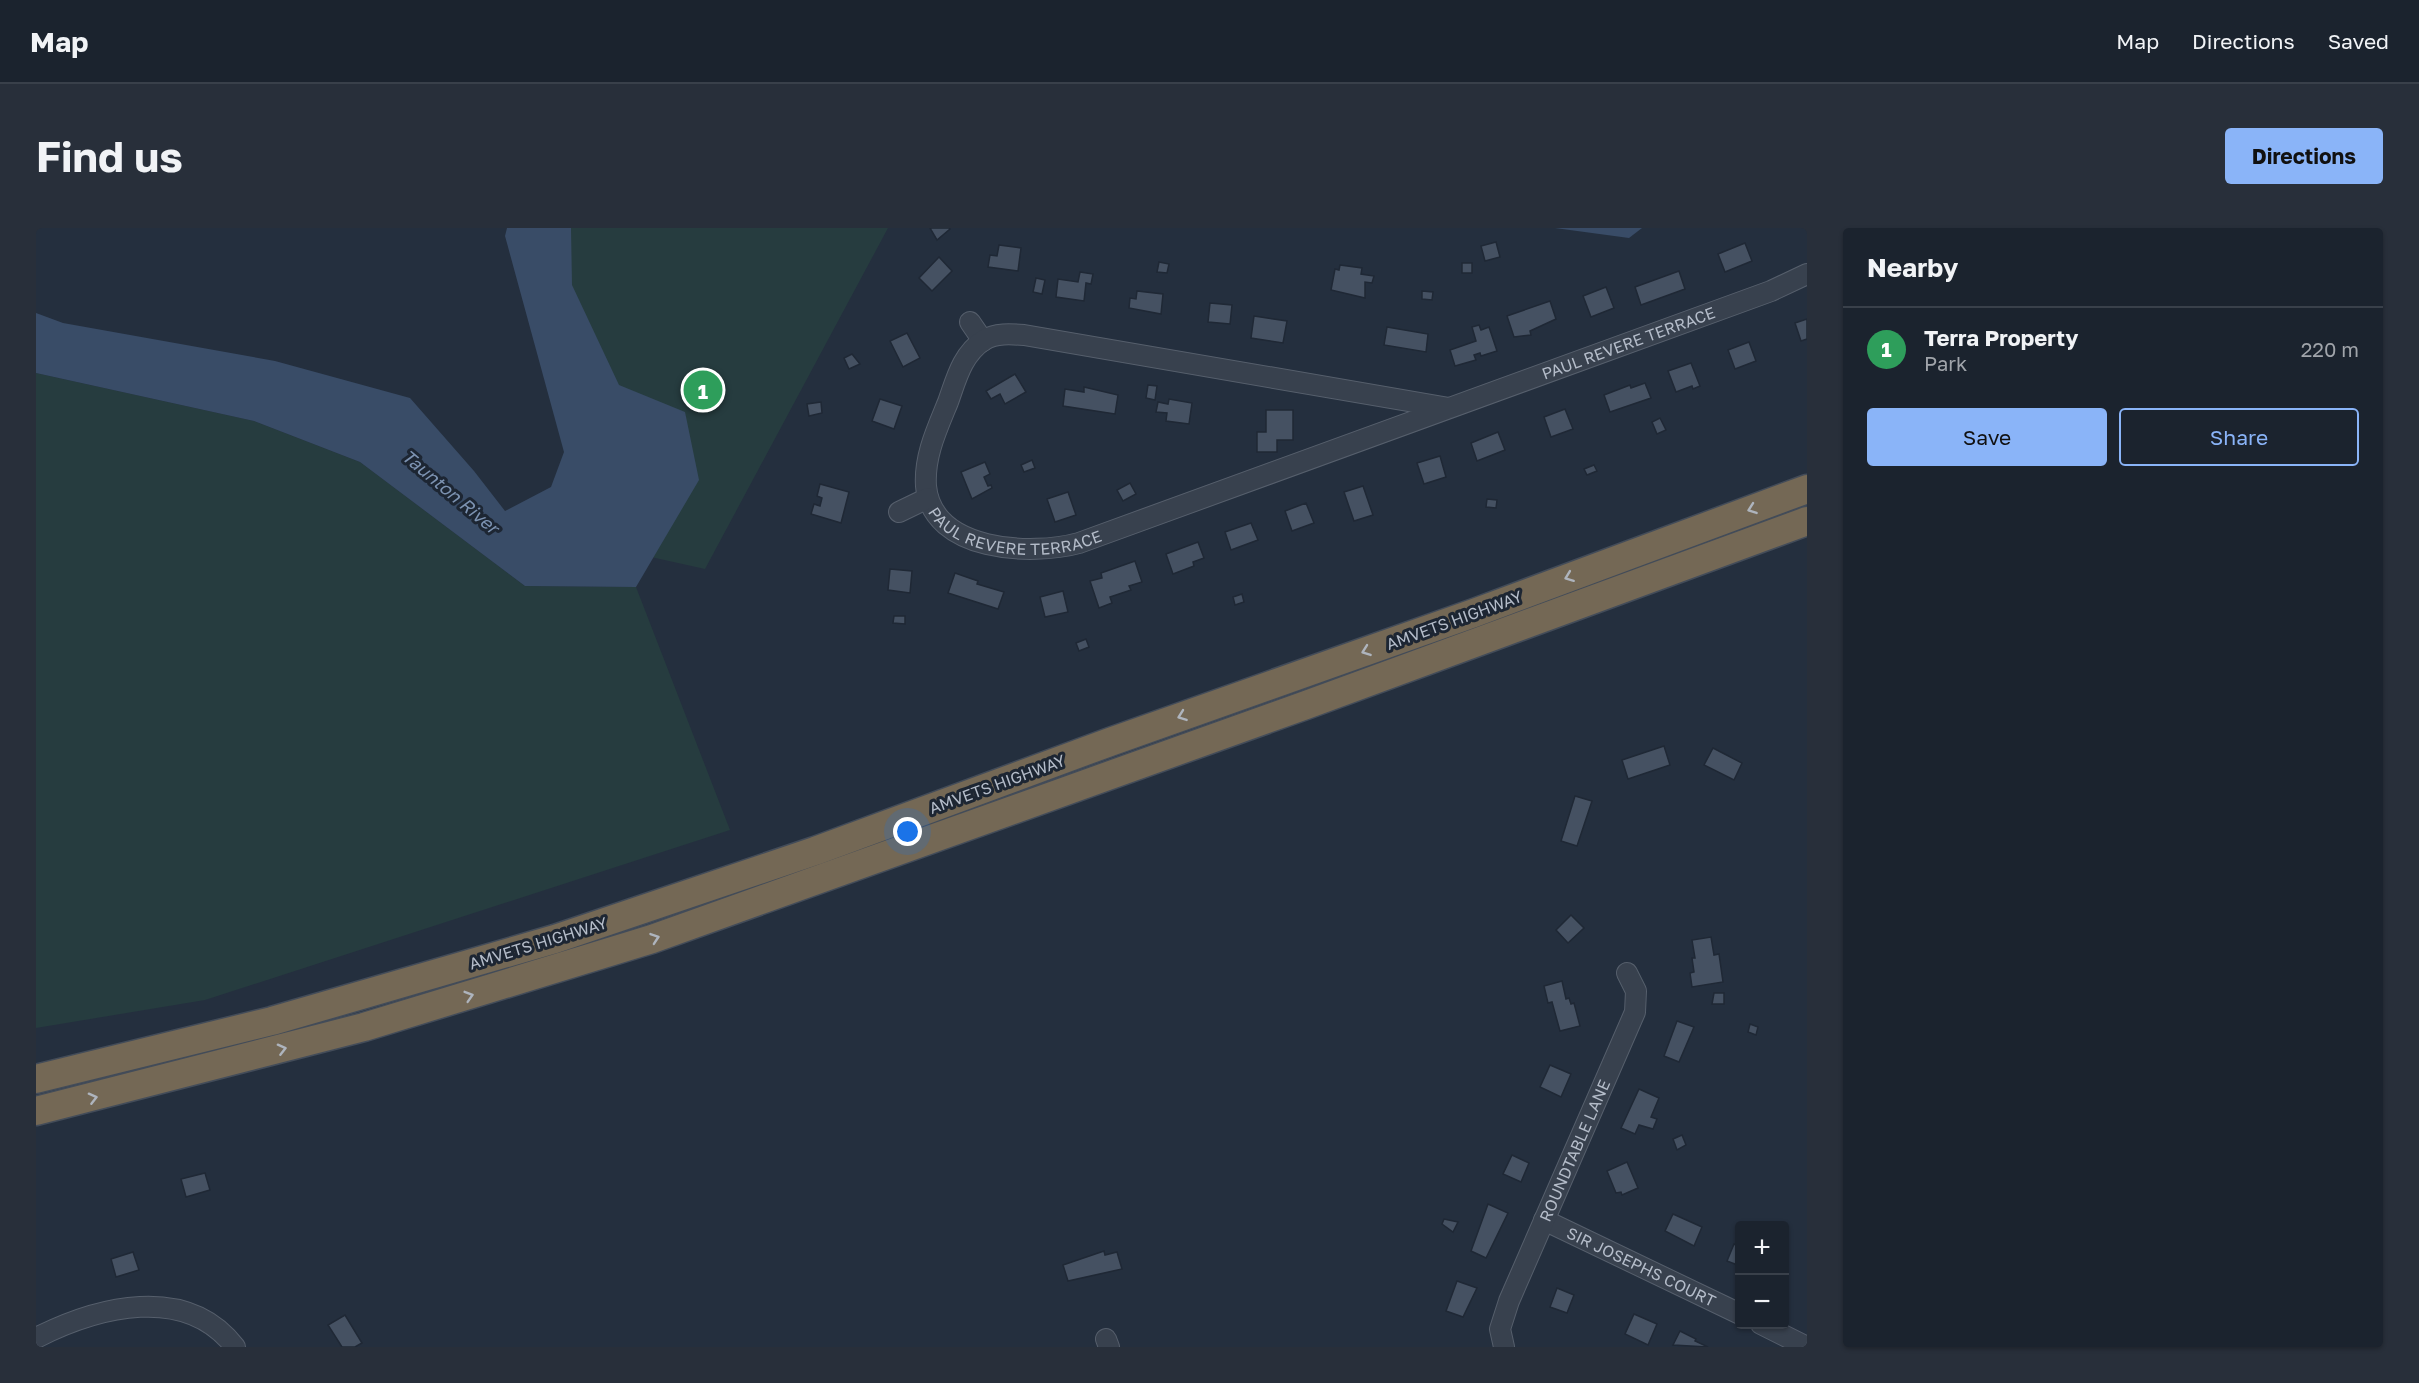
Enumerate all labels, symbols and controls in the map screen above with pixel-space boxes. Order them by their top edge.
text: Map [30,25,88,58]
text: Map [2116,28,2159,54]
text: Directions [2192,28,2295,54]
text: Saved [2328,28,2389,54]
button: Directions [2225,128,2383,184]
text: Find us [36,131,183,181]
text: Nearby [1867,252,1958,283]
street label: PAUL REVERE TERRACE [1539,302,1718,384]
text: Terra Property [1924,324,2079,351]
text: 1 [1881,337,1892,361]
text: 220 m [2301,337,2359,361]
text: Park [1924,351,1967,375]
pin: 1 [684,368,722,412]
button: Save [1867,408,2107,466]
button: Share [2119,408,2359,466]
water label: Taunton River [398,444,506,540]
one-way arrow [1747,502,1758,514]
street label: PAUL REVERE TERRACE [924,503,1104,559]
one-way arrow [1565,570,1575,583]
street label: AMVETS HIGHWAY [1383,586,1526,654]
one-way arrow [1362,644,1372,657]
one-way arrow [1178,709,1188,722]
street label: AMVETS HIGHWAY [926,750,1069,818]
your location [893,817,922,846]
street label: AMVETS HIGHWAY [466,912,610,974]
one-way arrow [649,932,660,945]
one-way arrow [463,991,474,1003]
one-way arrow [277,1044,287,1057]
street label: ROUNDTABLE LANE [1535,1077,1614,1225]
one-way arrow [88,1092,98,1105]
map controls [1735,1221,1789,1329]
button: + [1735,1221,1789,1275]
street label: SIR JOSEPHS COURT [1564,1222,1719,1311]
button: − [1735,1275,1789,1329]

